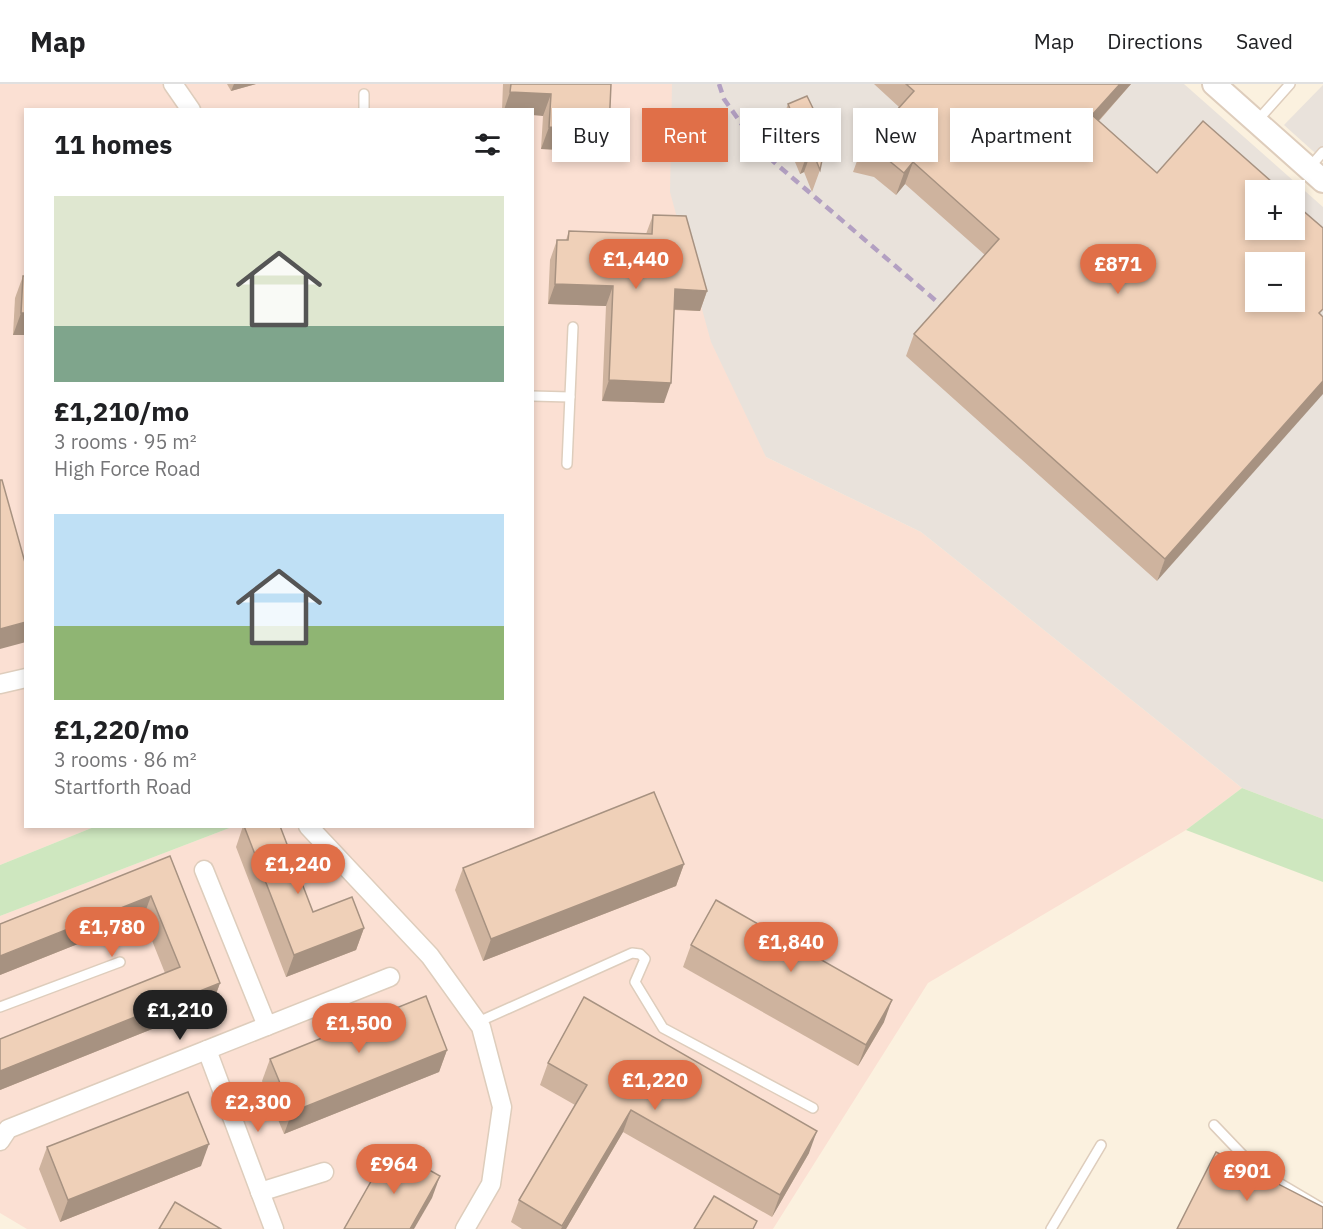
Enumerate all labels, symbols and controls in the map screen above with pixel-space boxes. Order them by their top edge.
text: Map [30,23,86,60]
text: Map [1034,27,1074,55]
text: Directions [1107,27,1203,55]
text: Saved [1236,27,1293,55]
chip: Buy [552,108,630,162]
chip: Rent [642,108,728,162]
chip: Filters [740,108,841,162]
chip: New [853,108,938,162]
chip: Apartment [950,108,1093,162]
text: 11 homes [54,127,172,161]
icon: filters [471,128,504,161]
map controls [1245,180,1305,312]
button: + [1245,180,1305,240]
icon: home [225,235,333,343]
pin: £1,440 [587,239,685,290]
pin: £871 [1082,244,1154,295]
text: £1,440 [603,245,669,272]
text: £871 [1094,250,1142,277]
button: − [1245,252,1305,312]
text: £1,210/mo [54,394,189,428]
text: 3 rooms · 95 m² [54,428,197,455]
text: High Force Road [54,455,201,482]
icon: home [225,553,333,661]
text: £1,220/mo [54,712,189,746]
text: 3 rooms · 86 m² [54,746,197,773]
text: Startforth Road [54,773,192,800]
pin: £1,240 [249,844,347,895]
text: £1,240 [265,850,331,877]
pin: £1,780 [63,907,161,958]
text: £1,780 [79,913,145,940]
pin: £1,840 [742,922,840,973]
text: £1,840 [758,928,824,955]
pin: £1,210 [131,990,229,1041]
text: £1,210 [147,996,213,1023]
pin: £1,500 [310,1003,408,1054]
text: £1,500 [326,1009,392,1036]
pin: £1,220 [606,1060,704,1111]
text: £1,220 [622,1066,688,1093]
pin: £2,300 [209,1082,307,1133]
text: £2,300 [225,1088,291,1115]
pin: £964 [358,1144,430,1195]
text: £964 [370,1150,418,1177]
pin: £901 [1211,1151,1283,1202]
text: £901 [1223,1157,1271,1184]

